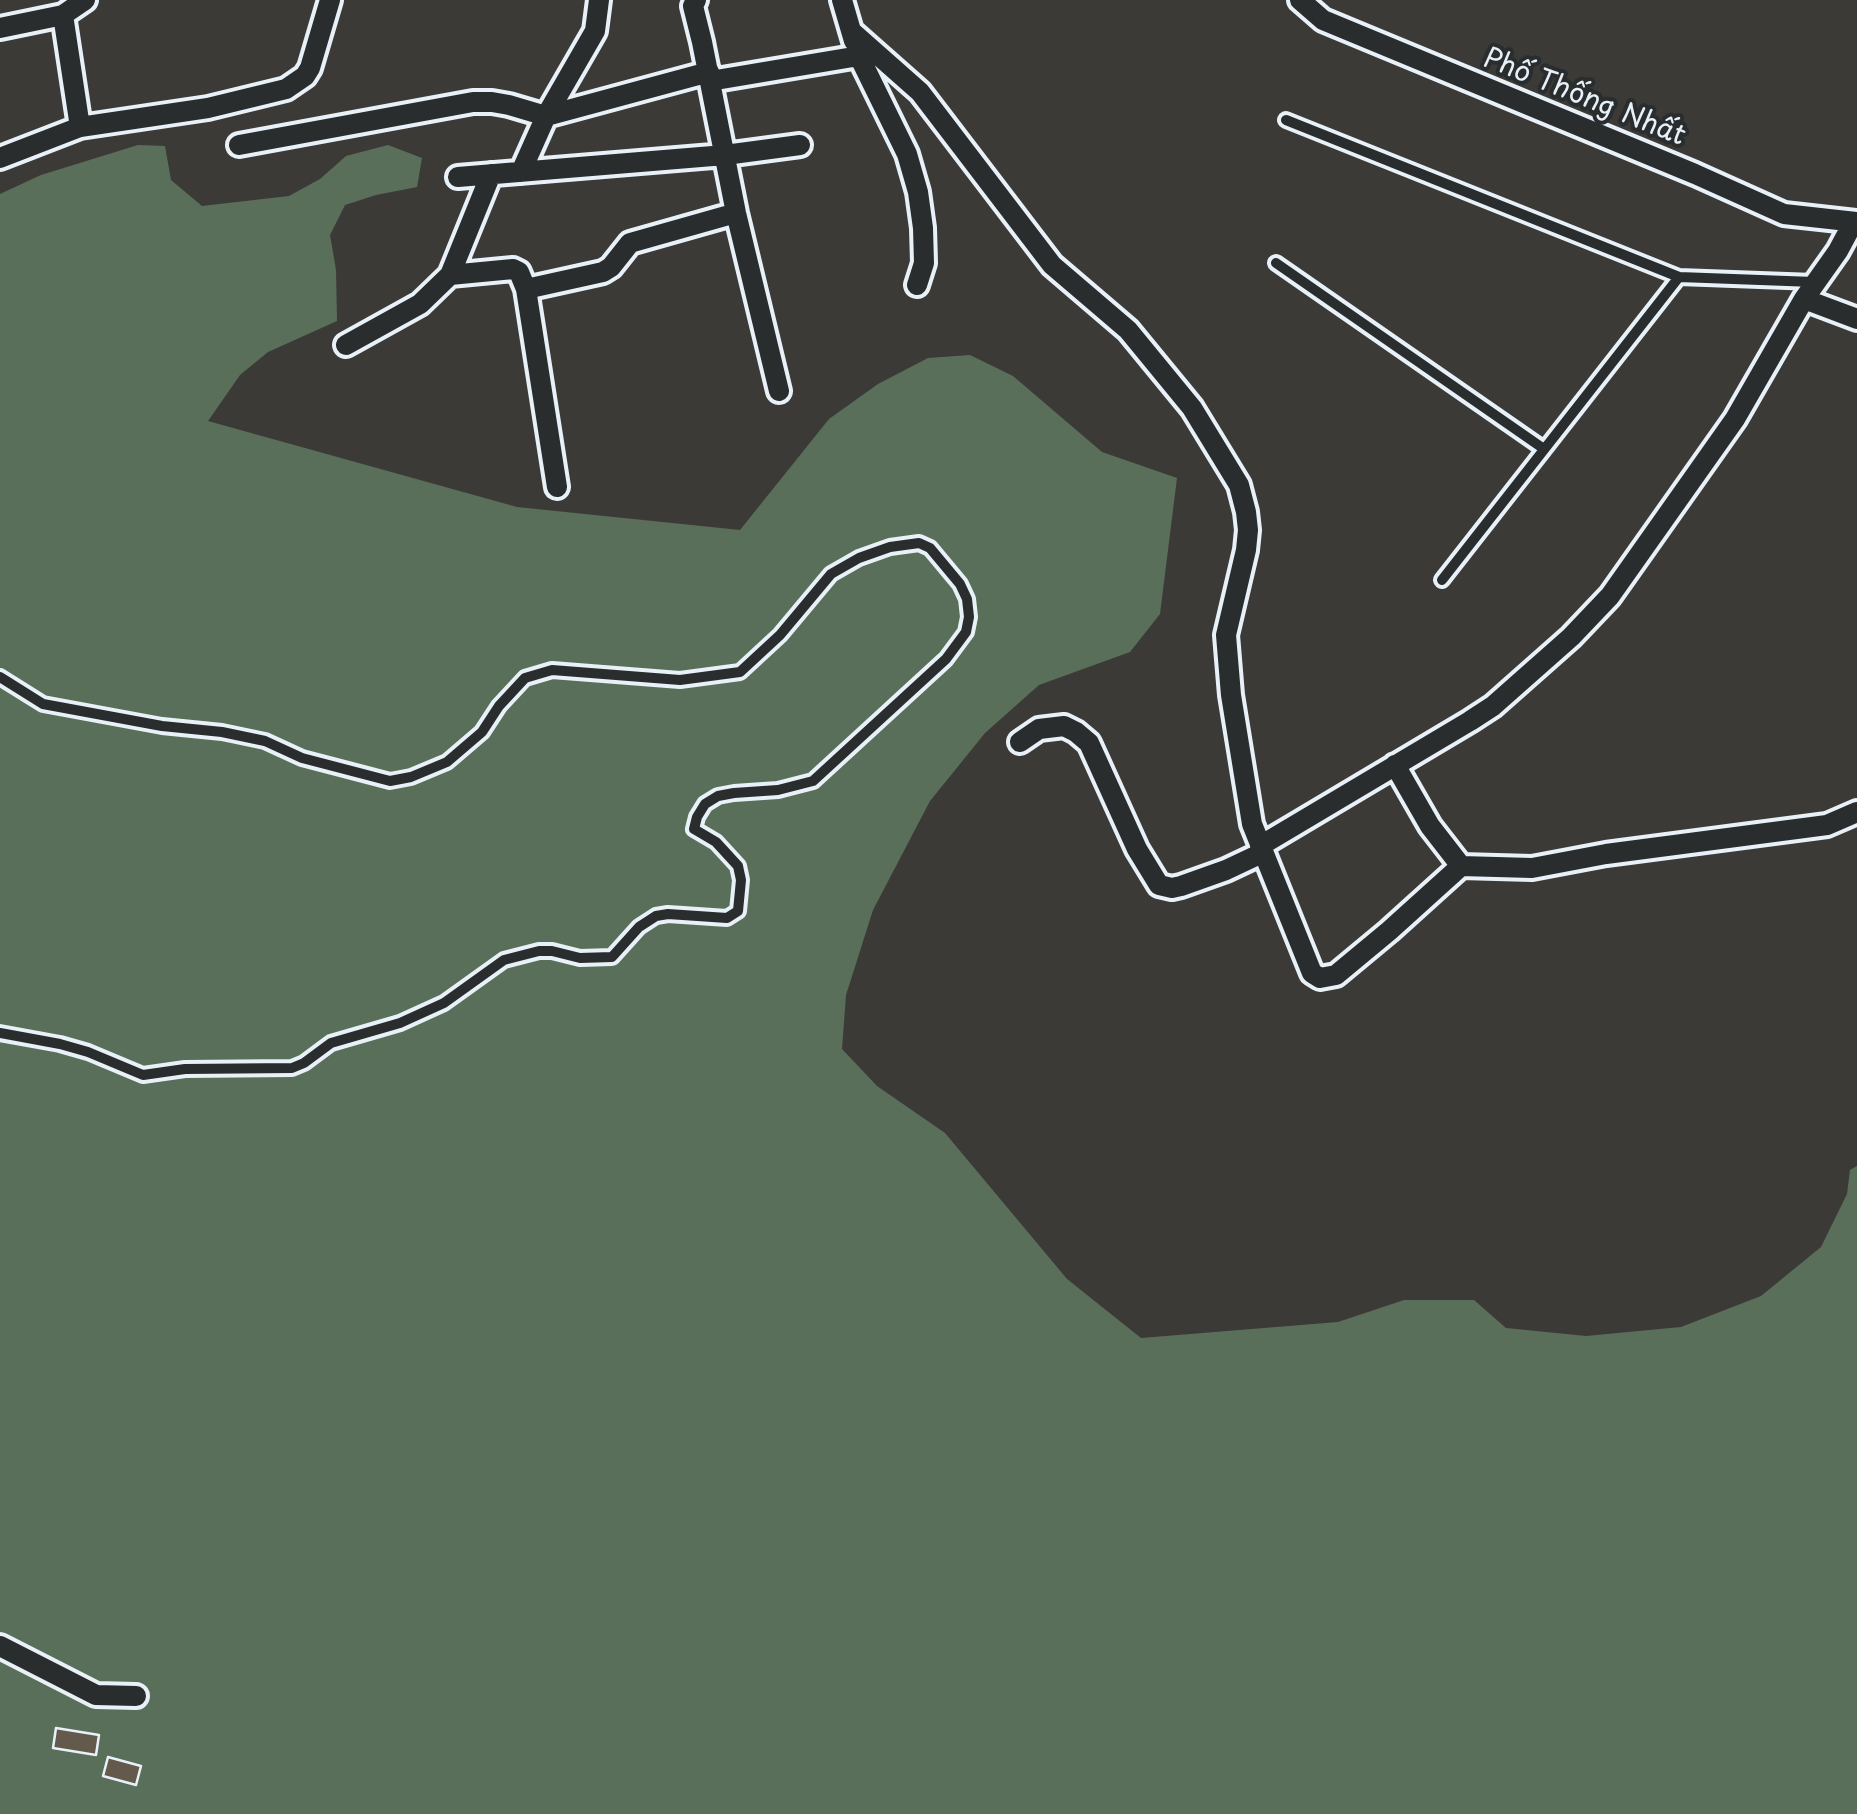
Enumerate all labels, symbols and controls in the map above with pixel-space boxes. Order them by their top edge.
street label: Phố Thống Nhất [1478,42,1690,154]

